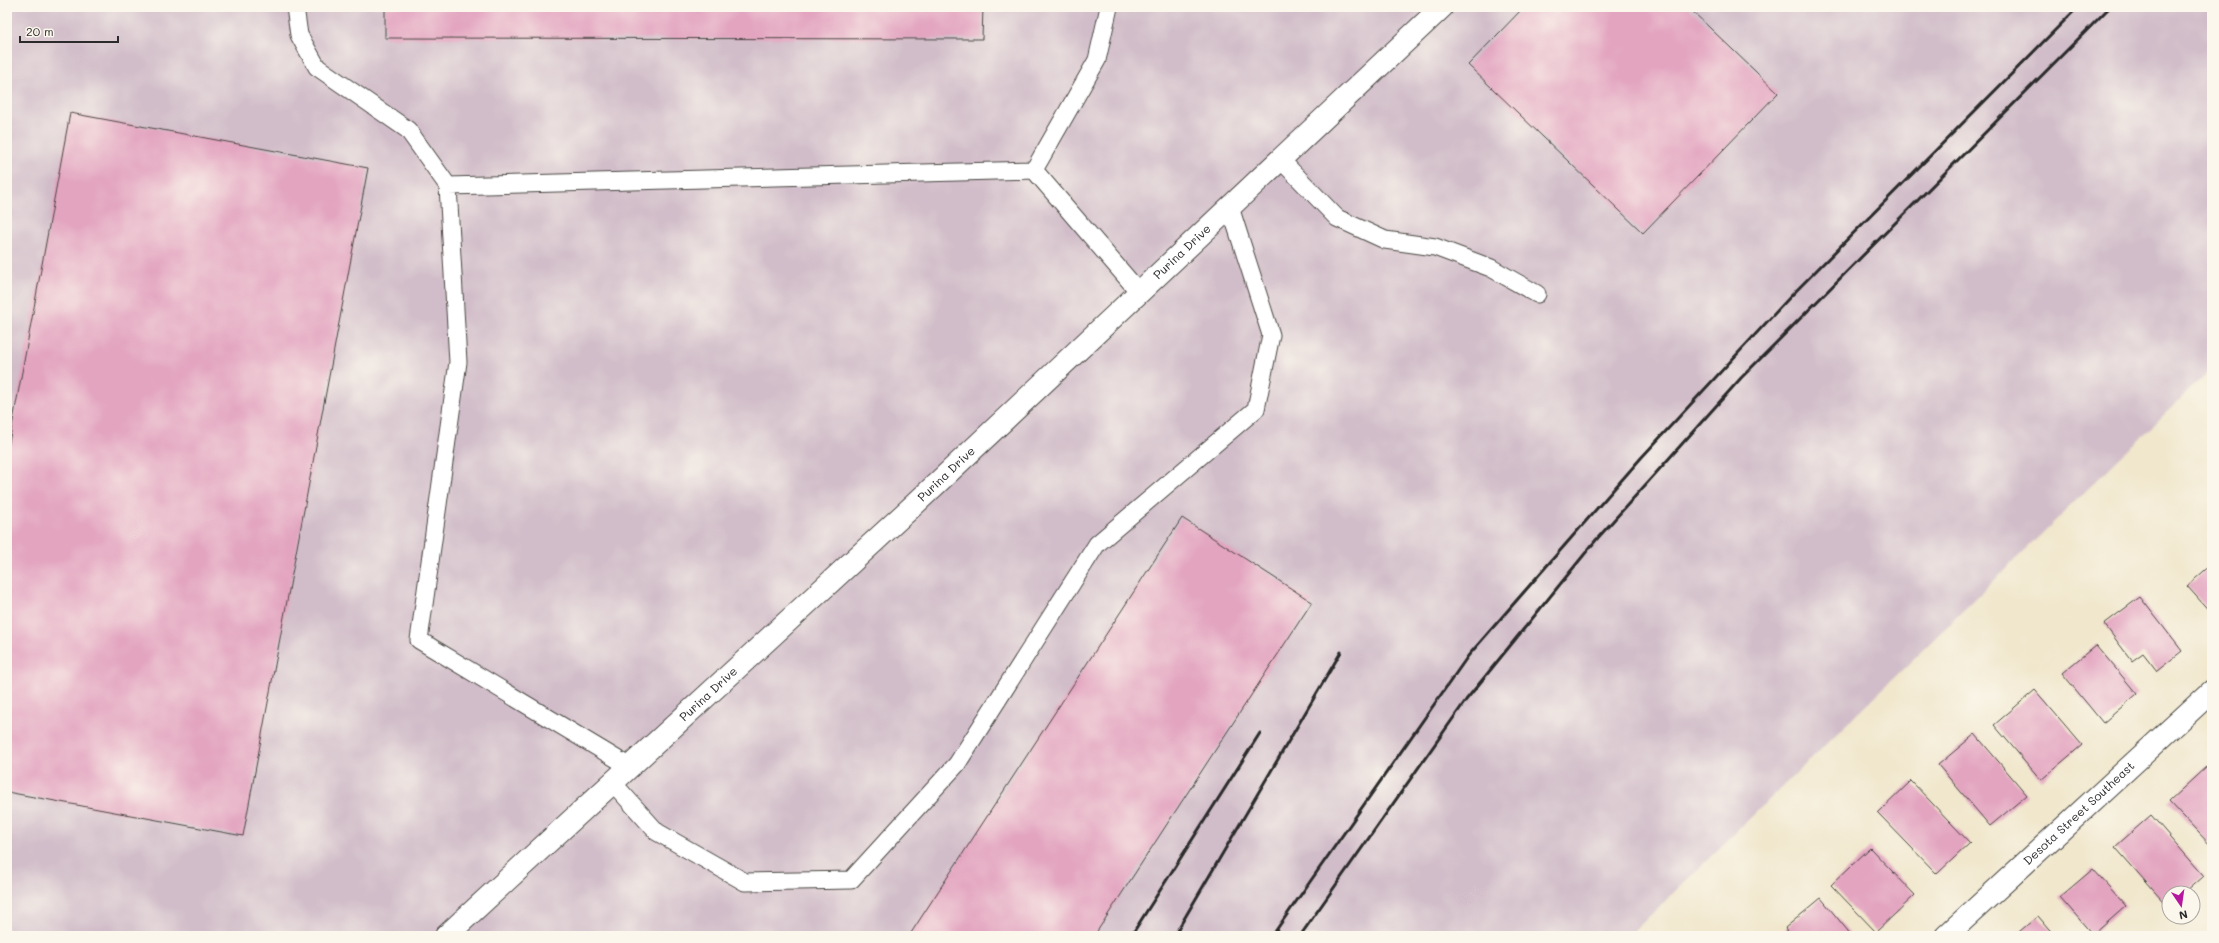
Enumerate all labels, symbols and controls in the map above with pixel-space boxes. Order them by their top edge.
scale bar [20,18,118,44]
text: 20 m [26,23,54,39]
street label: Purina Drive [1149,220,1214,282]
street label: Purina Drive [914,443,978,505]
street label: Purina Drive [675,663,740,724]
street label: Desota Street Southeast [2019,757,2138,868]
north arrow [2161,885,2201,925]
text: N [2178,907,2189,923]

